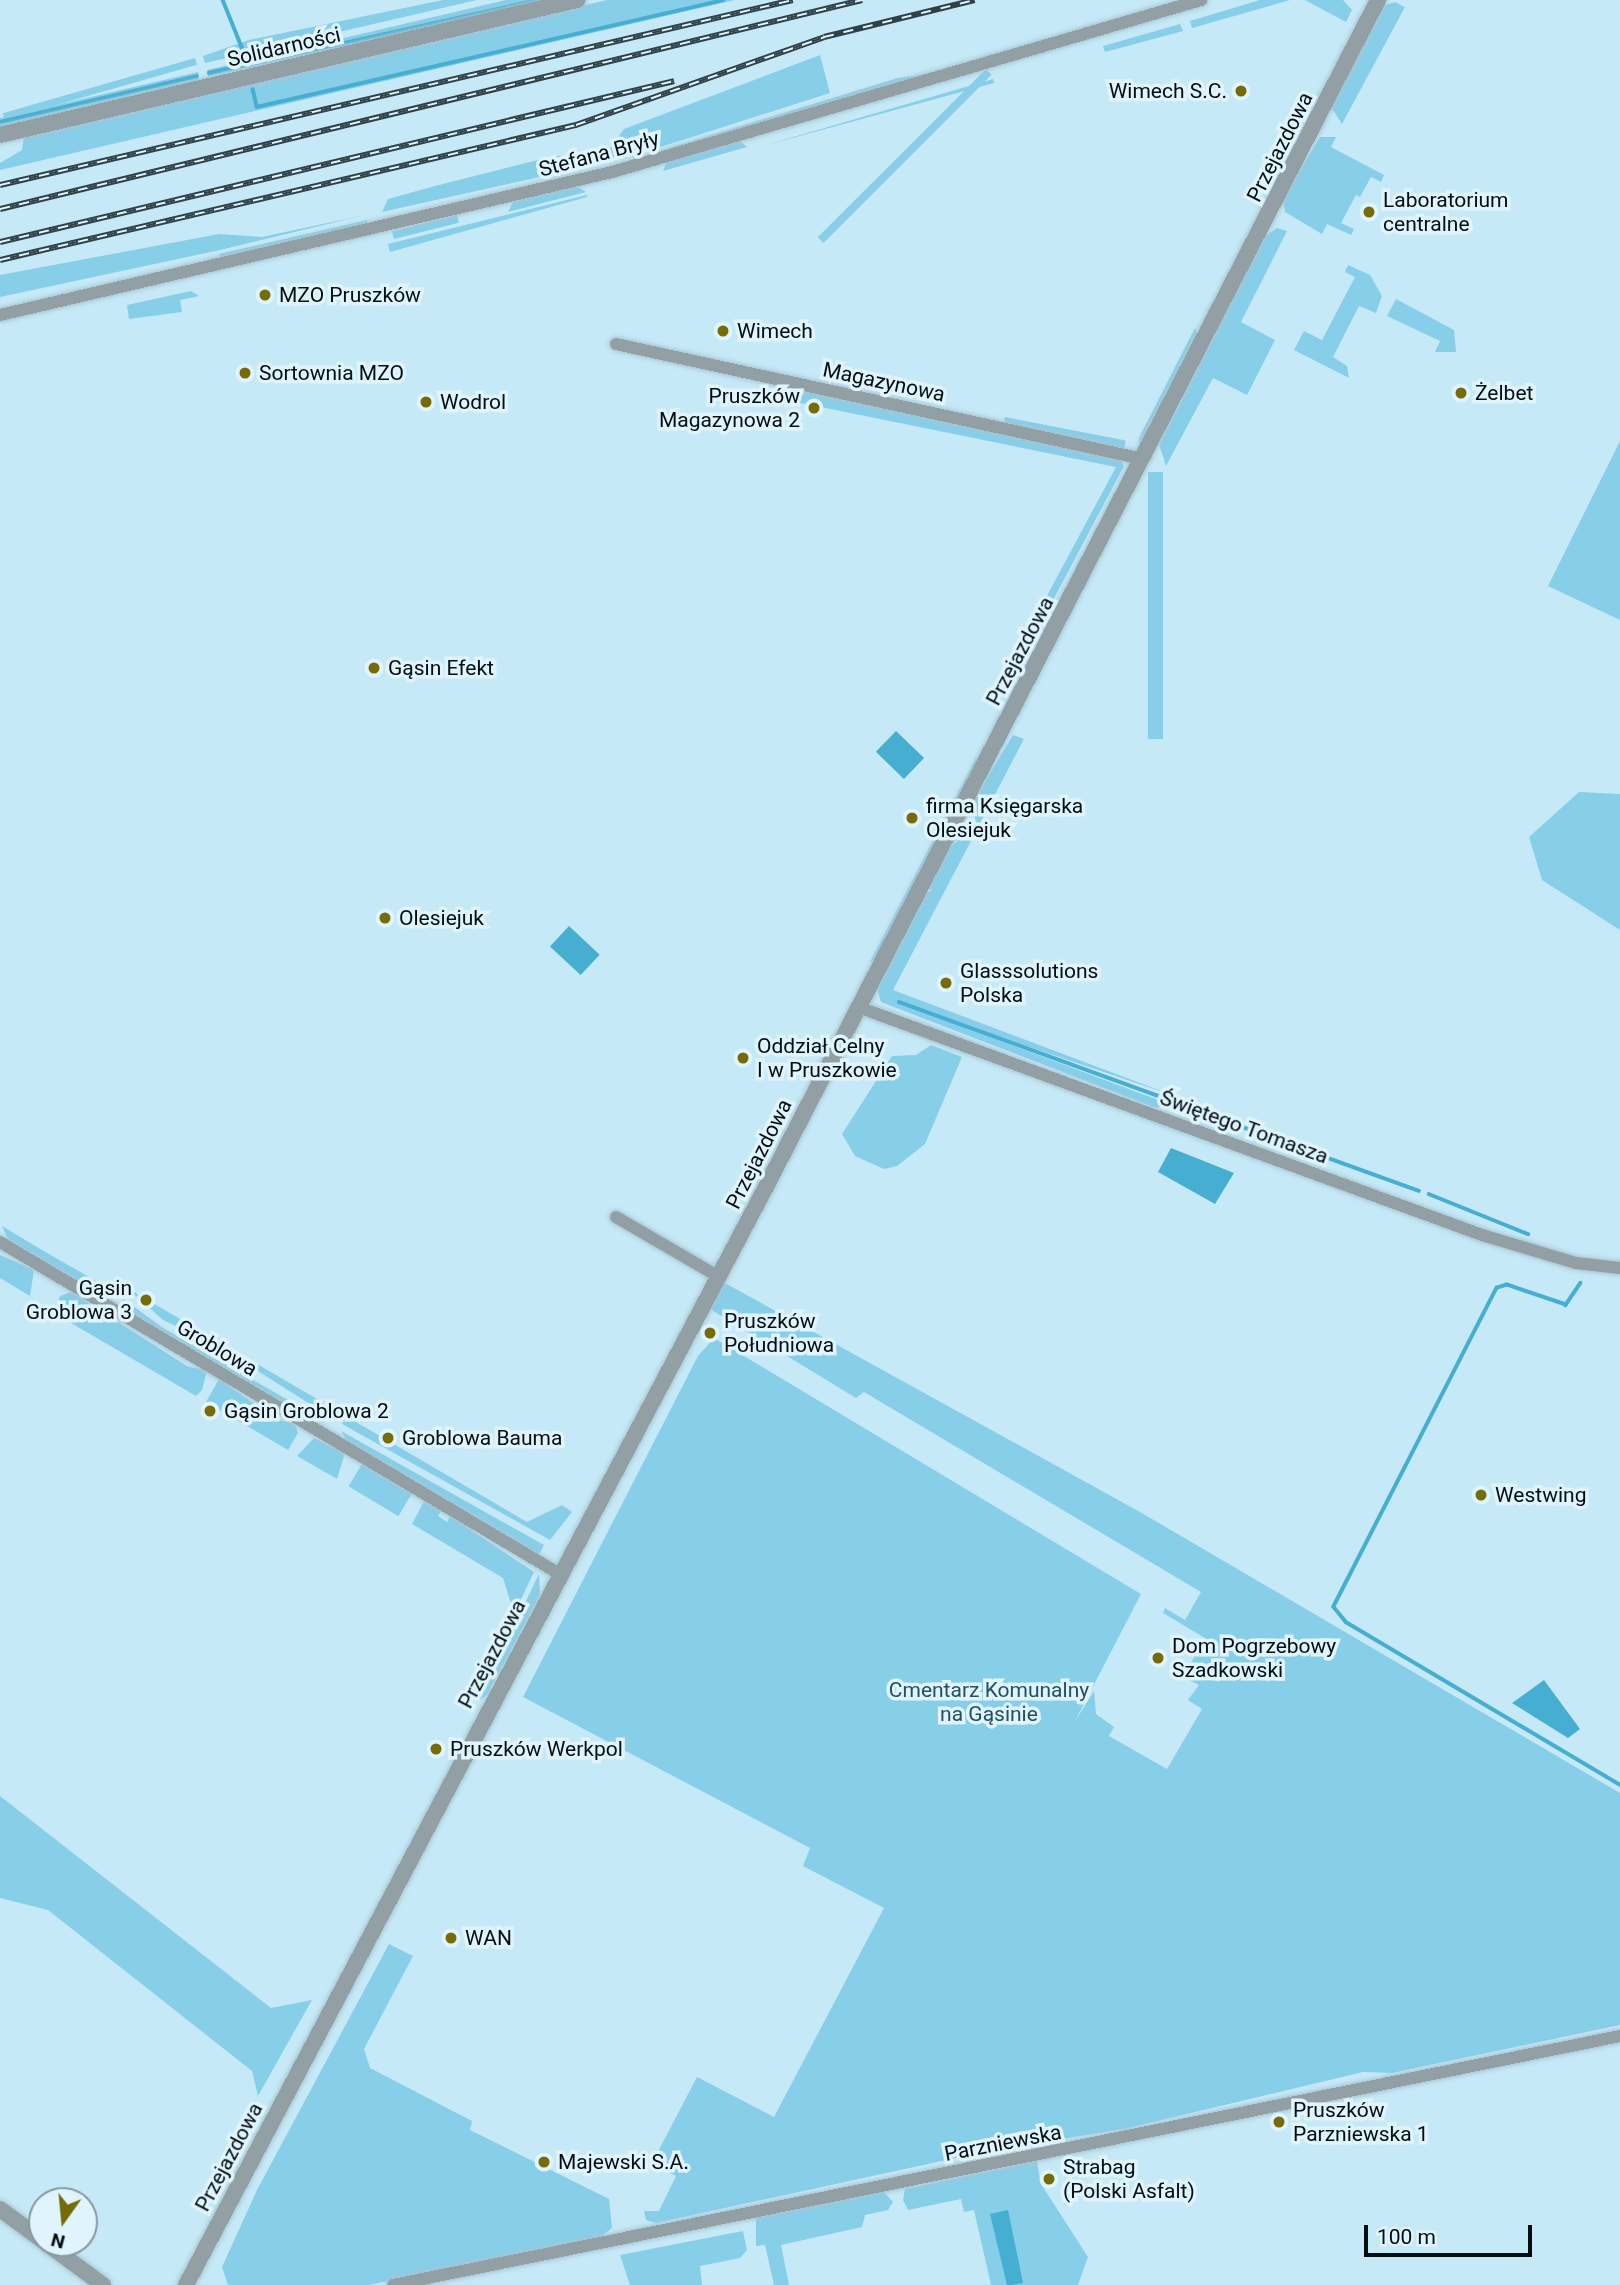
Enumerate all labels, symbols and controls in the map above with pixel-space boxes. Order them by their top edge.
street label: Solidarności [225,22,343,72]
place label: Wimech S.C. [1109,78,1227,104]
marker: Wimech S.C. [1233,83,1249,99]
street label: Przejazdowa [1242,88,1318,206]
street label: Stefana Bryły [536,126,662,182]
place label: Laboratorium centralne [1383,187,1508,237]
marker: Laboratorium centralne [1361,204,1377,220]
place label: MZO Pruszków [279,282,421,308]
marker: MZO Pruszków [257,287,273,303]
place label: Wimech [737,318,813,344]
marker: Wimech [715,323,731,339]
street label: Magazynowa [821,357,947,407]
place label: Sortownia MZO [259,360,404,386]
marker: Sortownia MZO [237,365,253,381]
place label: Żelbet [1475,380,1533,406]
place label: Pruszków Magazynowa 2 [659,383,800,433]
marker: Żelbet [1453,385,1469,401]
place label: Wodrol [440,389,506,415]
marker: Wodrol [418,394,434,410]
marker: Pruszków Magazynowa 2 [806,400,822,416]
street label: Przejazdowa [981,592,1059,710]
place label: Gąsin Efekt [388,655,494,681]
marker: Gąsin Efekt [366,660,382,676]
place label: firma Księgarska Olesiejuk [926,793,1083,843]
marker: firma Księgarska Olesiejuk [904,810,920,826]
place label: Olesiejuk [399,905,484,931]
marker: Olesiejuk [377,910,393,926]
place label: Glasssolutions Polska [960,958,1098,1008]
marker: Glasssolutions Polska [938,975,954,991]
place label: Oddział Celny I w Pruszkowie [757,1033,897,1083]
marker: Oddział Celny I w Pruszkowie [735,1050,751,1066]
street label: Świętego Tomasza [1156,1085,1332,1169]
street label: Przejazdowa [721,1095,797,1213]
place label: Gąsin Groblowa 3 [26,1275,132,1325]
marker: Gąsin Groblowa 3 [138,1292,154,1308]
place label: Pruszków Południowa [724,1308,834,1358]
street label: Groblowa [172,1314,262,1382]
marker: Pruszków Południowa [702,1325,718,1341]
place label: Gąsin Groblowa 2 [224,1398,389,1424]
marker: Gąsin Groblowa 2 [202,1403,218,1419]
place label: Groblowa Bauma [402,1425,562,1451]
marker: Groblowa Bauma [380,1430,396,1446]
place label: Westwing [1495,1482,1586,1508]
marker: Westwing [1473,1487,1489,1503]
street label: Przejazdowa [453,1595,531,1713]
place label: Dom Pogrzebowy Szadkowski [1172,1633,1336,1683]
marker: Dom Pogrzebowy Szadkowski [1150,1650,1166,1666]
park label: Cmentarz Komunalny na Gąsinie [889,1677,1089,1727]
place label: Pruszków Werkpol [450,1736,623,1762]
marker: Pruszków Werkpol [428,1741,444,1757]
place label: WAN [465,1925,512,1951]
marker: WAN [443,1930,459,1946]
place label: Pruszków Parzniewska 1 [1293,2097,1429,2147]
street label: Przejazdowa [190,2098,268,2216]
marker: Pruszków Parzniewska 1 [1271,2114,1287,2130]
street label: Parzniewska [942,2119,1064,2167]
place label: Majewski S.A. [558,2149,689,2175]
marker: Majewski S.A. [536,2154,552,2170]
place label: Strabag (Polski Asfalt) [1063,2154,1195,2204]
marker: Strabag (Polski Asfalt) [1041,2171,1057,2187]
north arrow [28,2187,98,2257]
scale bar [1368,2212,1536,2256]
text: 100 m [1377,2225,1436,2249]
text: N [49,2228,67,2254]

